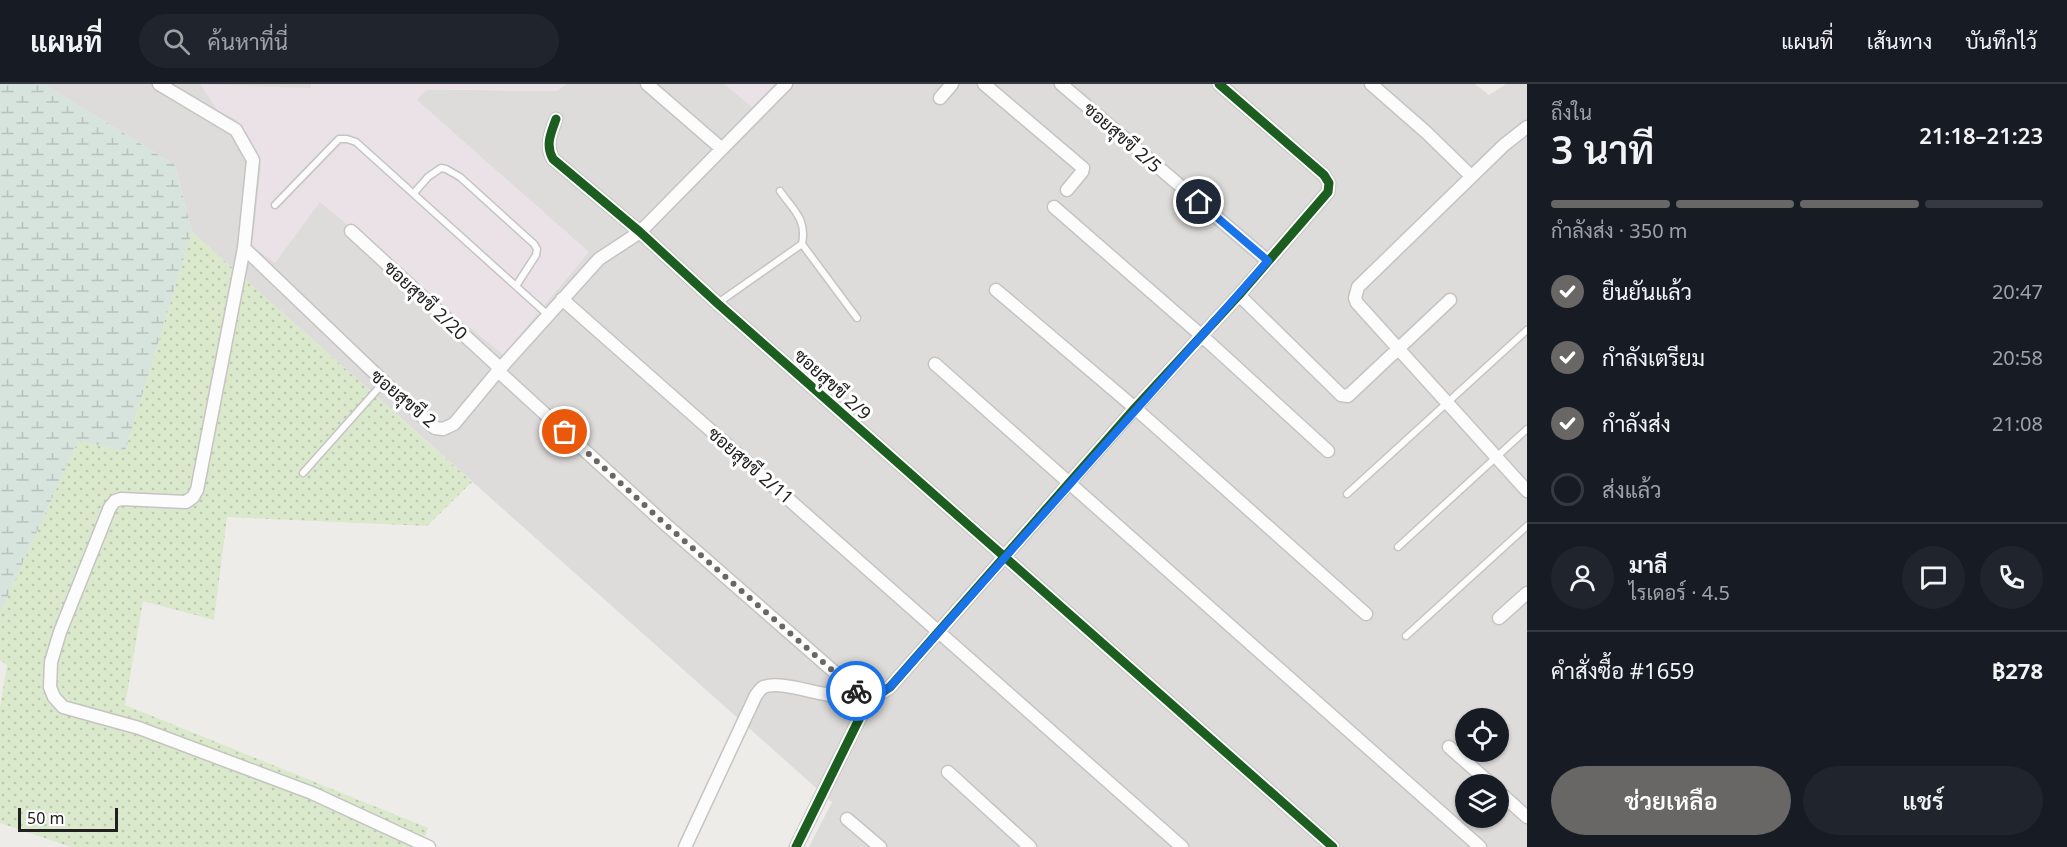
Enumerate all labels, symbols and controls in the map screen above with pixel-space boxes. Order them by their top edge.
search box [139,14,559,68]
text: แผนที่ [30,22,103,60]
icon: search [160,25,193,58]
text: ค้นหาที่นี่ [208,26,288,56]
text: แผนที่ [1781,27,1834,55]
text: เส้นทาง [1867,27,1932,55]
text: บันทึกไว้ [1965,27,2037,55]
street label: ซอยสุขขี 2/5 [1078,97,1167,178]
text: ถึงใน [1551,99,1592,126]
text: 21:18–21:23 [1919,120,2043,150]
text: 3 นาที [1551,122,1654,175]
pin [1173,176,1224,227]
icon: home [1182,185,1215,218]
text: กำลังส่ง · 350 m [1551,217,1688,244]
street label: ซอยสุขขี 2/20 [378,255,473,346]
icon: check [1551,275,1584,308]
text: ยืนยันแล้ว [1602,276,1692,306]
text: 20:47 [1992,278,2043,305]
icon: check [1551,341,1584,374]
text: กำลังเตรียม [1602,342,1705,372]
street label: ซอยสุขขี 2/9 [789,343,877,426]
text: 20:58 [1992,344,2043,371]
street label: ซอยสุขขี 2 [365,363,442,433]
pin [539,406,590,457]
icon: check [1551,407,1584,440]
text: กำลังส่ง [1602,408,1671,438]
text: 21:08 [1992,410,2043,437]
icon: bag [548,415,581,448]
street label: ซอยสุขขี 2/11 [702,421,799,510]
text: ส่งแล้ว [1602,474,1662,504]
button: person [1551,546,1614,609]
button: chat [1902,546,1965,609]
button: phone [1980,546,2043,609]
text: มาลี [1629,549,1667,579]
text: ไรเดอร์ · 4.5 [1629,579,1730,606]
text: คำสั่งซื้อ #1659 [1551,655,1694,685]
text: ฿278 [1992,655,2043,685]
courier [826,661,886,721]
icon: bike [840,675,873,708]
map controls [1455,708,1509,828]
button: locate [1455,708,1509,762]
button: ช่วยเหลือ [1551,766,1791,835]
button: แชร์ [1803,766,2043,835]
button: layers [1455,774,1509,828]
scale bar [18,805,118,832]
text: 50 m [27,807,64,829]

